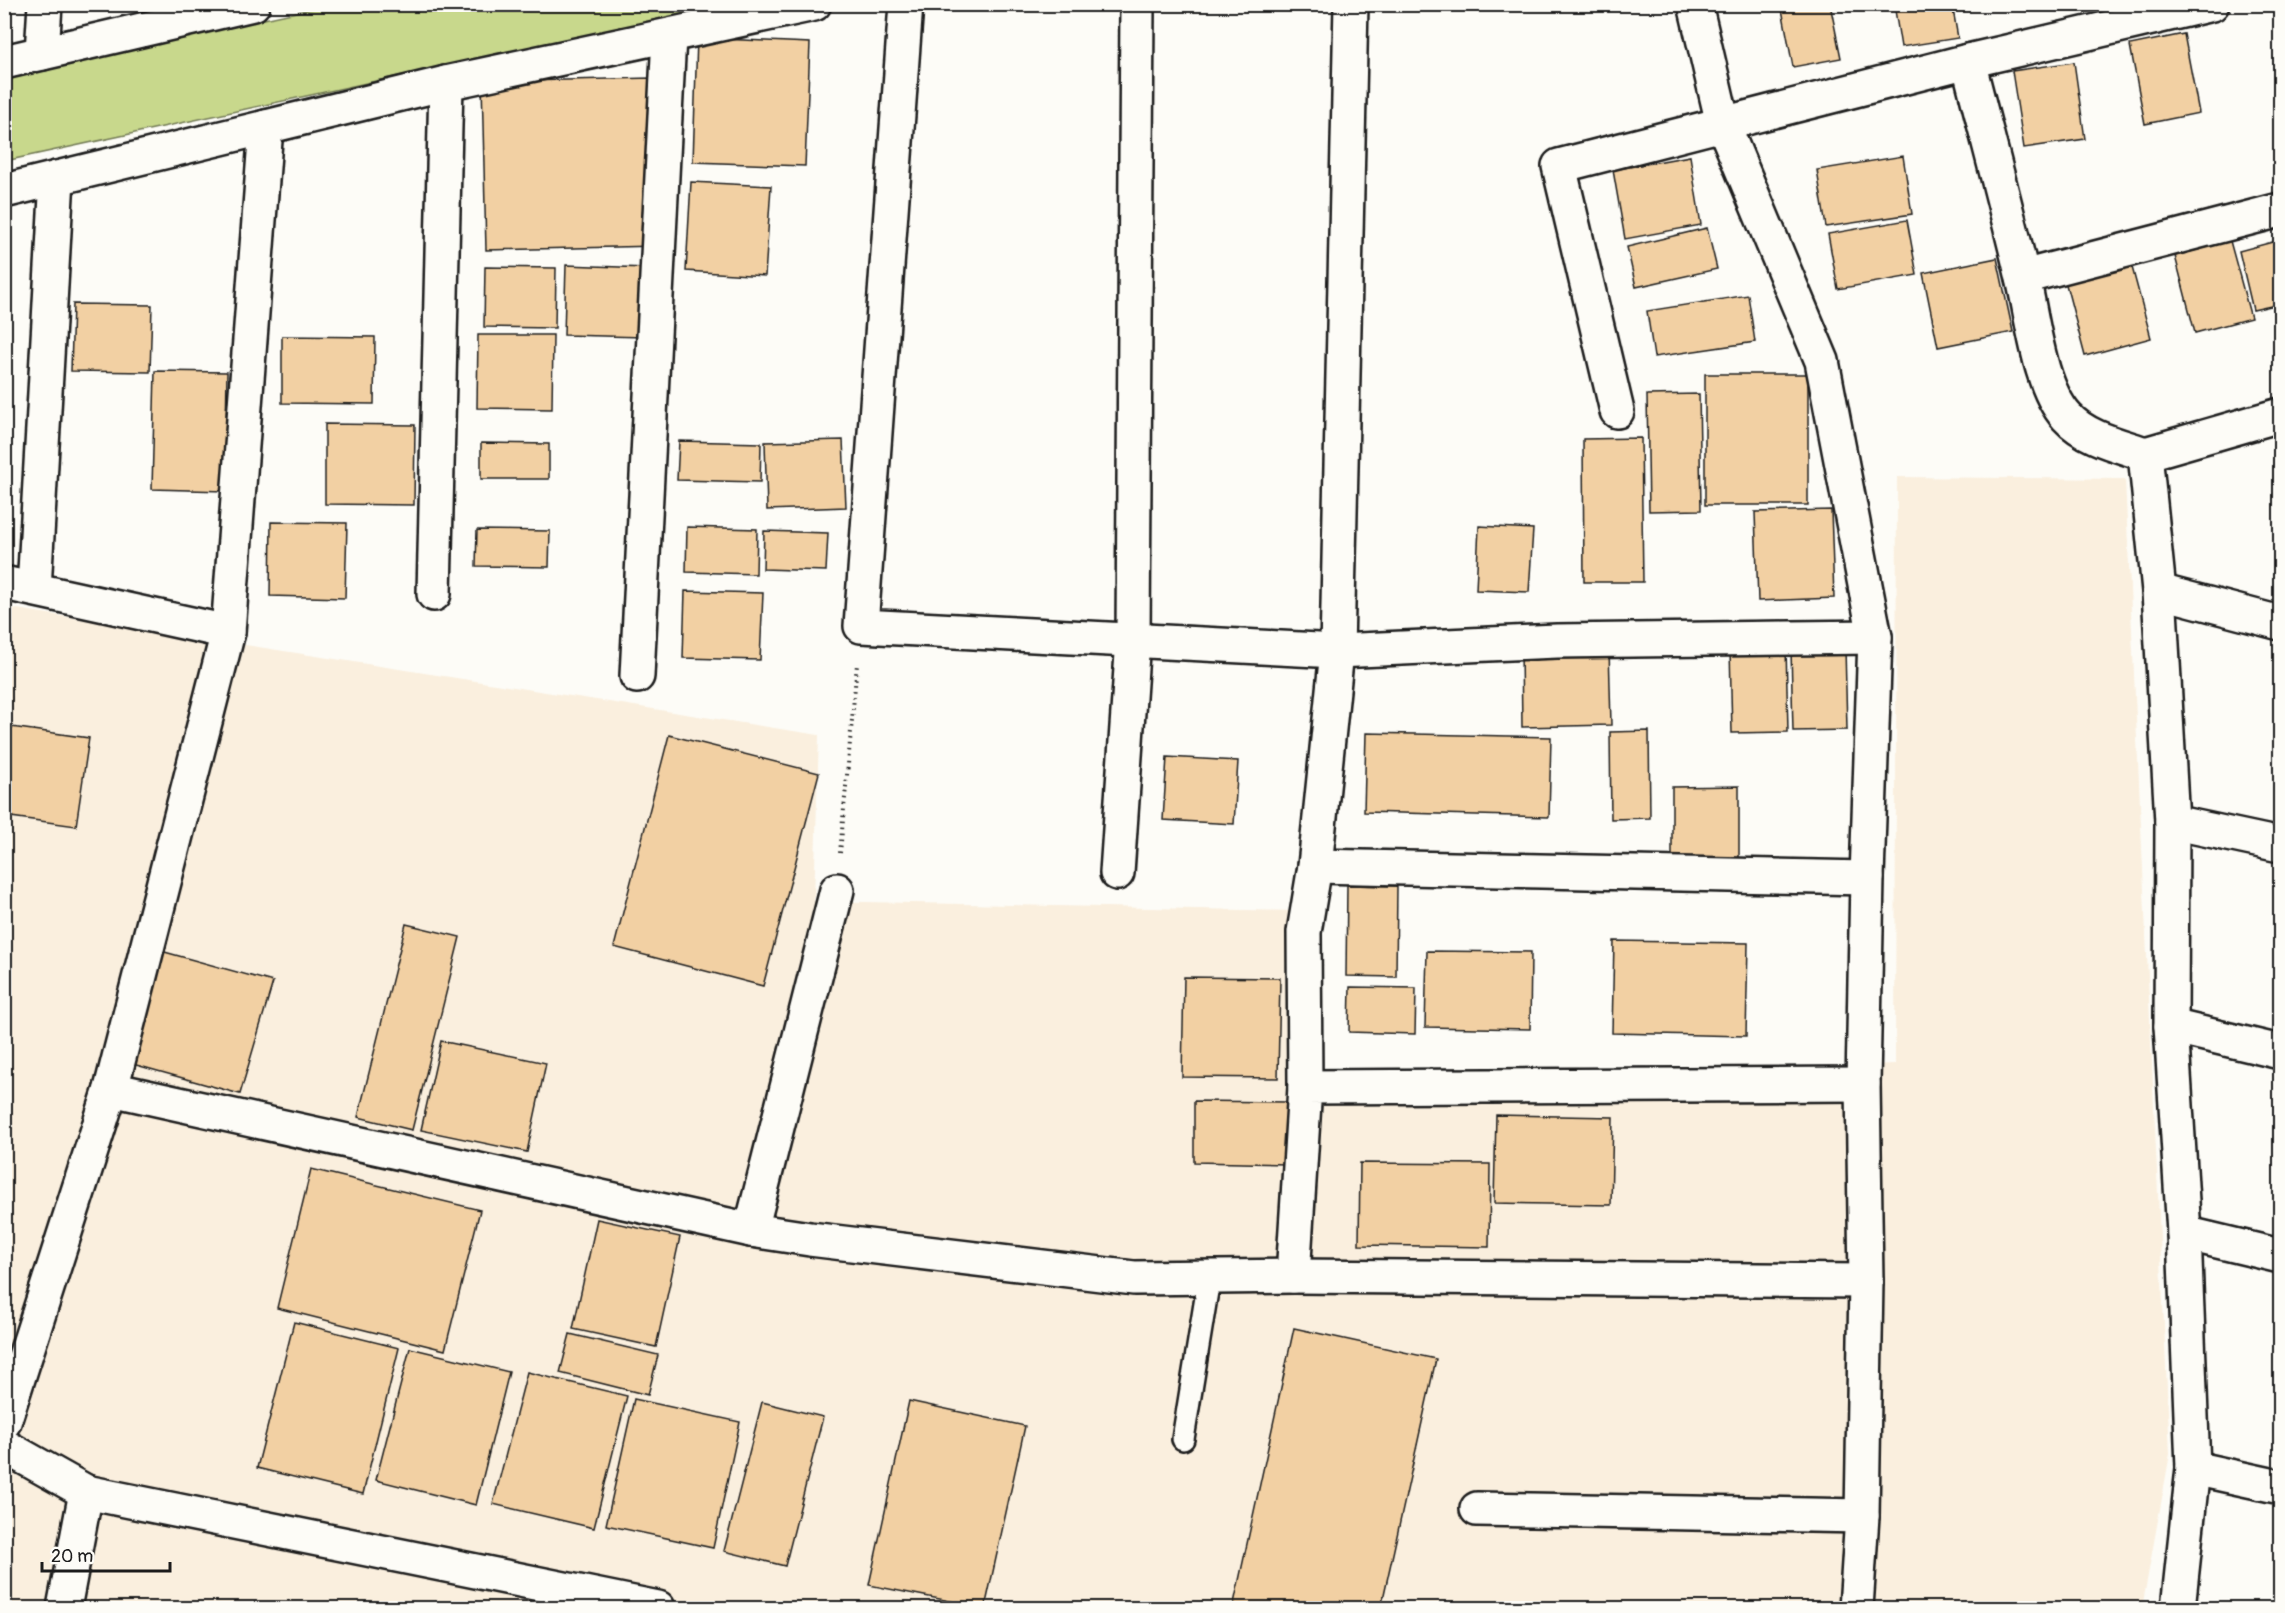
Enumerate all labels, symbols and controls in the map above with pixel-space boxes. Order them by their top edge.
scale bar [42,1535,170,1573]
text: 20 m [51,1545,93,1568]

